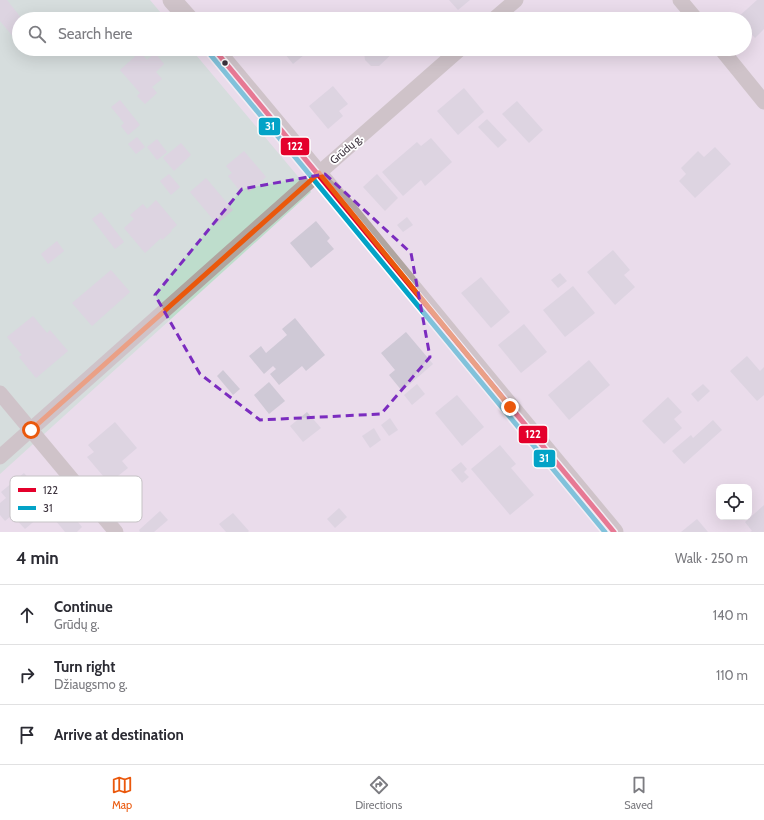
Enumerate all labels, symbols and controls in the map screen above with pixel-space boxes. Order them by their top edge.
search box [12,12,752,56]
icon: search [26,23,48,45]
text: Search here [58,25,133,43]
unlabelled marker [220,58,230,68]
line badge: 31 [258,117,281,136]
text: 31 [265,119,275,133]
street label: Grūdų g. [327,131,365,167]
line badge: 122 [280,137,310,156]
text: 122 [287,139,303,153]
route end [501,398,519,416]
route start [22,421,40,439]
line badge: 122 [518,425,548,444]
text: 122 [525,427,541,441]
line badge: 31 [533,449,556,468]
text: 31 [539,451,549,465]
legend [10,476,142,522]
text: 122 [43,483,58,497]
map controls [716,484,752,520]
button: locate [716,484,752,520]
text: 31 [43,501,53,515]
text: 4 min [16,548,59,568]
text: Walk · 250 m [675,550,748,566]
text: Continue [54,598,113,616]
icon: ahead [16,604,38,626]
text: 140 m [713,607,748,623]
text: Grūdų g. [54,616,100,632]
text: Turn right [54,658,115,676]
icon: right [16,664,38,686]
text: 110 m [716,667,748,683]
text: Džiaugsmo g. [54,676,128,692]
icon: arrive [16,724,38,746]
text: Arrive at destination [54,726,184,744]
tab: Map [111,774,133,812]
tab: Directions [355,774,402,812]
tab: Saved [624,774,653,812]

